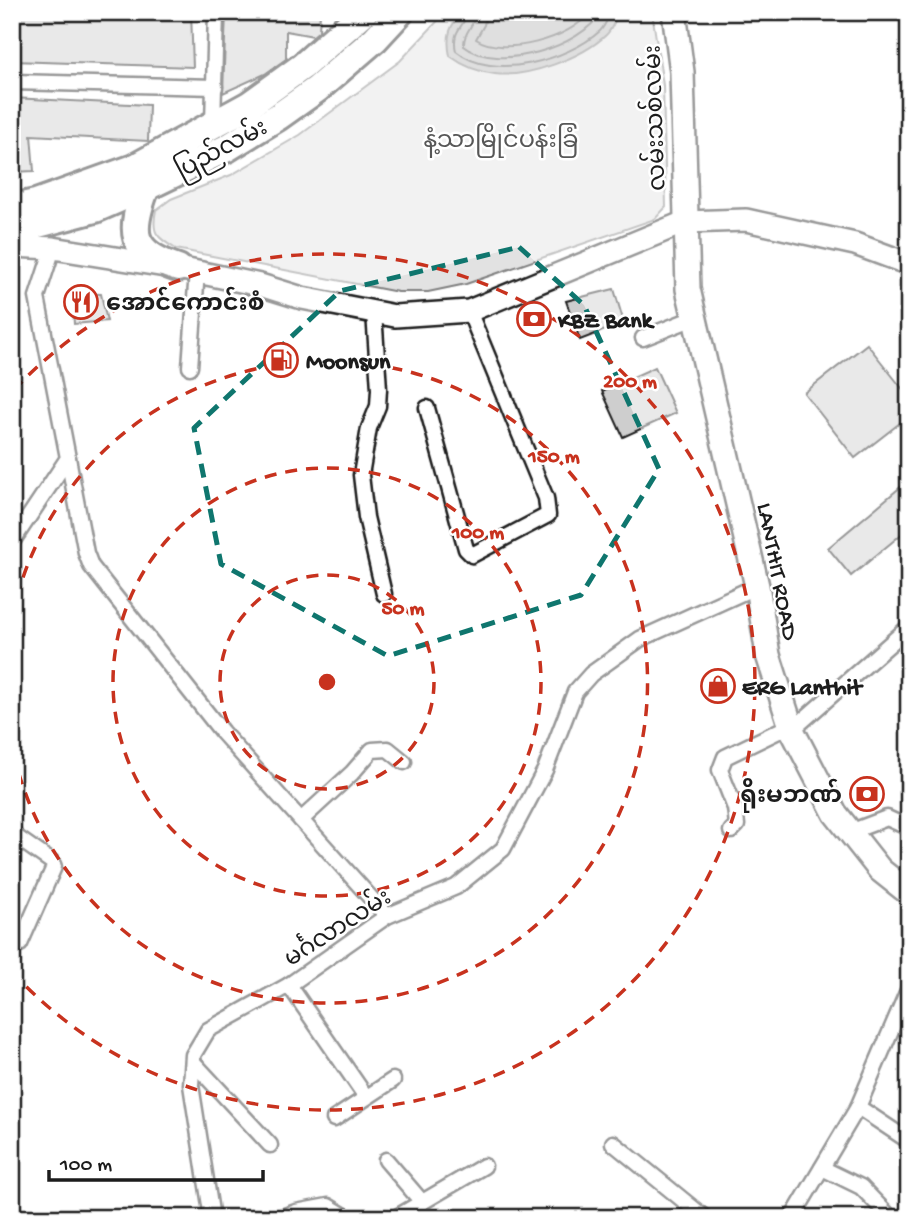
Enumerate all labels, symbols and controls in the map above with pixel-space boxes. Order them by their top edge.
street label: လမ်းသစ်လမ်း [635,44,675,192]
street label: ပြည်လမ်း [169,110,274,188]
park label: နံ့သာမြိုင်ပန်းခြံ [423,123,579,158]
restaurant icon: အောင်ကောင်းစံ [62,283,100,321]
place label: အောင်ကောင်းစံ [106,286,265,320]
bank icon: KBZ Bank [515,300,553,338]
place label: KBZ Bank [557,308,656,337]
fuel station icon: Moonsun [262,341,300,379]
place label: Moonsun [306,349,391,378]
text: 200 m [603,371,657,396]
text: 150 m [527,446,580,471]
street label: LANTHIT ROAD [748,501,803,643]
text: 100 m [451,522,504,547]
text: 50 m [382,598,425,623]
shop icon: ERG Lanthit [699,667,737,705]
centre of rings [315,670,339,694]
place label: ERG Lanthit [742,675,864,704]
bank icon: ရိုးမဘဏ် [848,775,886,813]
place label: ရိုးမဘဏ် [740,778,842,813]
street label: မင်္ဂလာလမ်း [277,880,398,975]
scale bar [49,1139,262,1183]
text: 100 m [59,1154,112,1179]

